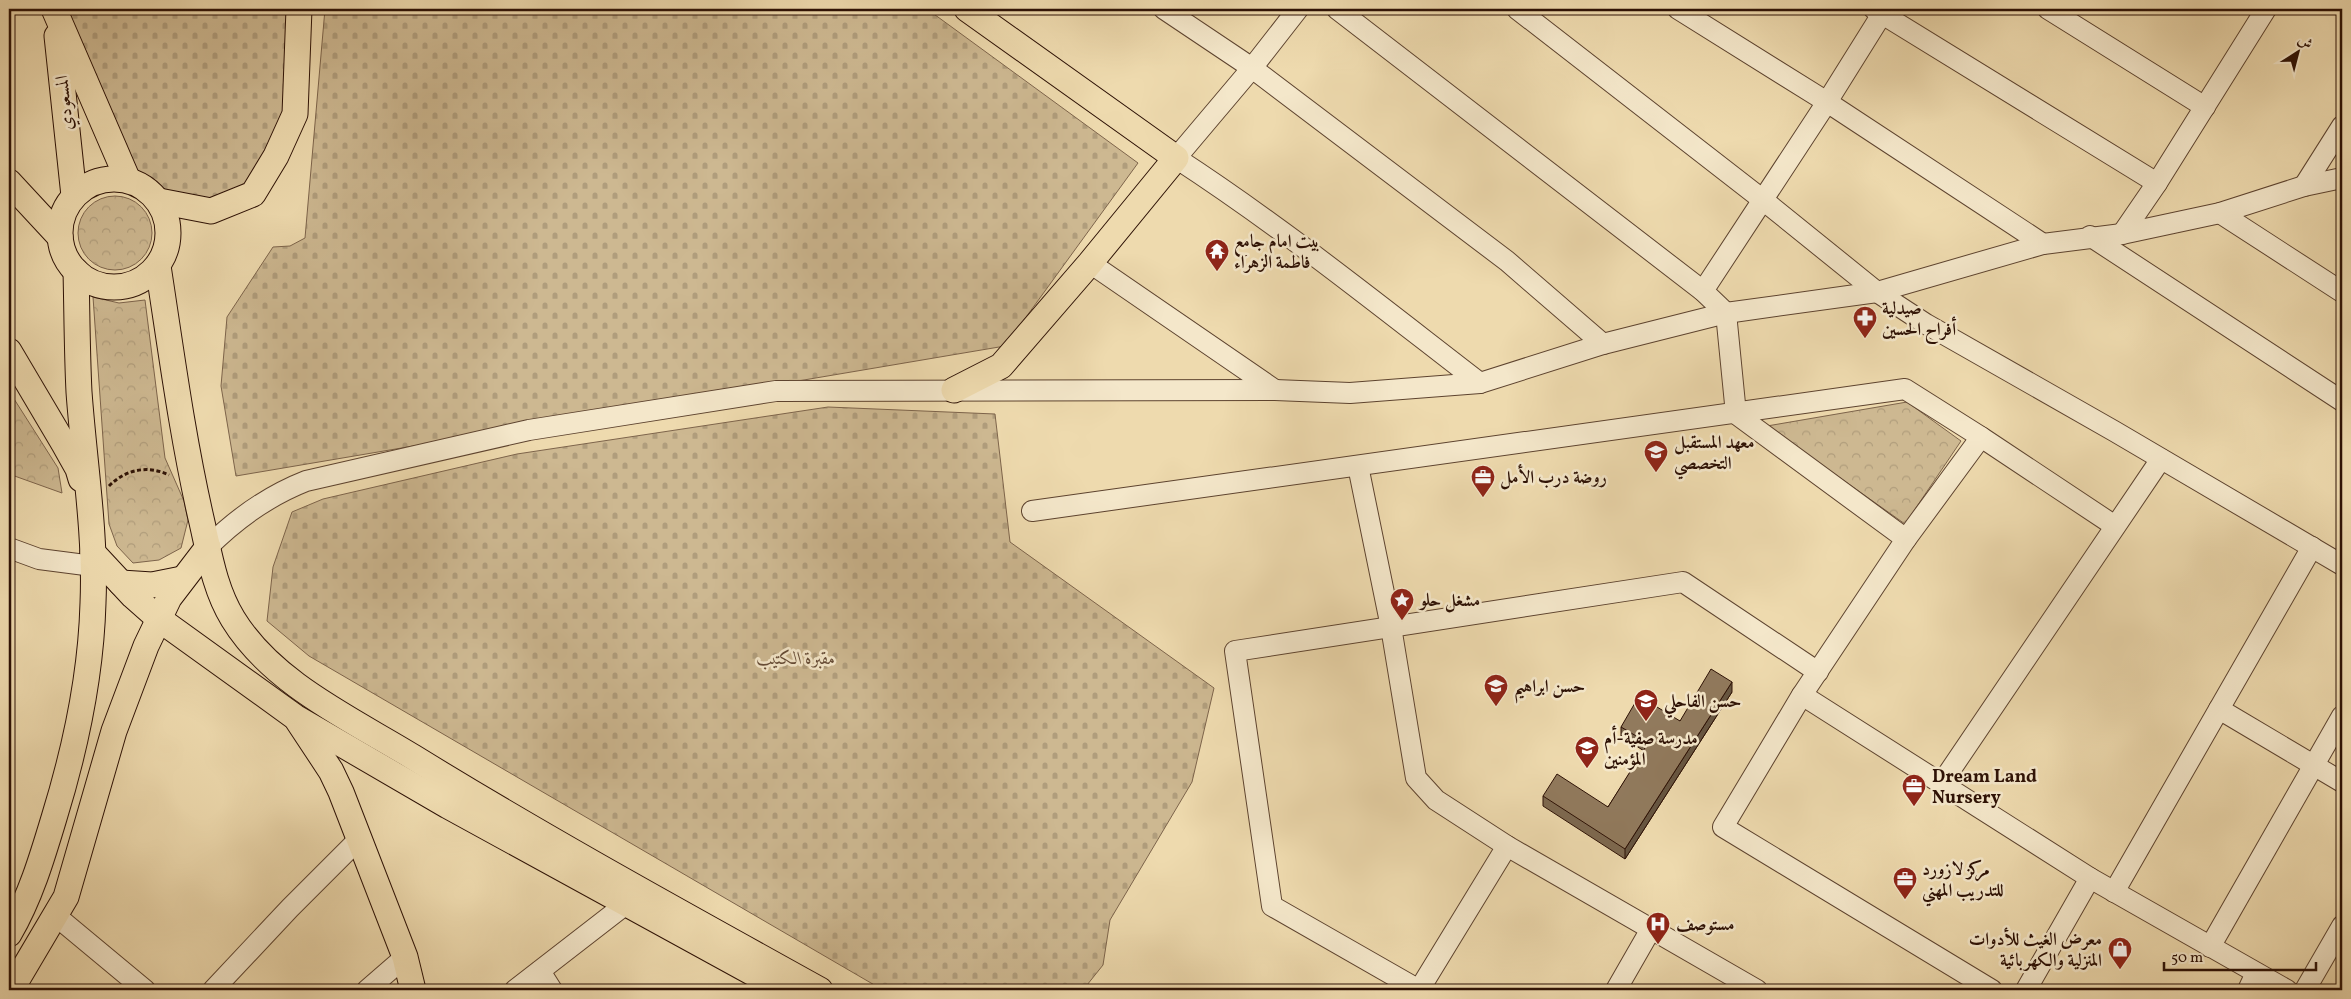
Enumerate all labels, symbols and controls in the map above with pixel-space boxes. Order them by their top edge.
north arrow [2274,28,2324,78]
text: ش [2294,31,2316,55]
street label: المسعودي [50,74,82,132]
place label: بيت امام جامع فاطمة الزهراء [1234,230,1320,276]
temple icon: بيت امام جامع فاطمة الزهراء [1204,238,1230,272]
place label: صيدلية أفراح الحسين [1882,297,1957,345]
pharmacy icon: صيدلية أفراح الحسين [1852,305,1878,339]
place label: معهد المستقبل التخصصي [1674,431,1754,480]
school or university icon: معهد المستقبل التخصصي [1643,439,1669,473]
place label: روضة درب الأمل [1500,463,1607,491]
office icon: روضة درب الأمل [1470,464,1496,498]
place icon: مشغل حلو [1389,587,1415,621]
place label: مشغل حلو [1418,589,1480,614]
park label: مقبرة الكتيب [756,647,836,672]
school or university icon: حسن ابراهيم [1483,673,1509,707]
place label: حسن ابراهيم [1514,675,1585,704]
school or university icon: حسن الفاحلي [1633,688,1659,722]
place label: حسن الفاحلي [1663,690,1742,719]
place label: مدرسة صفية-أم المؤمنين [1604,725,1698,773]
school or university icon: مدرسة صفية-أم المؤمنين [1574,735,1600,769]
place label: Dream Land Nursery [1932,765,2037,811]
office icon: Dream Land Nursery [1901,773,1927,807]
place label: مركز لازورد للتدريب المهني [1922,858,2004,907]
office icon: مركز لازورد للتدريب المهني [1892,866,1918,900]
hospital icon: مستوصف [1645,911,1671,945]
place label: مستوصف [1676,913,1734,938]
place label: معرض الغيث للأدوات المنزلية والكهربائية [1969,927,2102,974]
shop icon: معرض الغيث للأدوات المنزلية والكهربائية [2107,936,2133,970]
scale bar [2164,939,2316,971]
text: 50 m [2171,948,2203,969]

